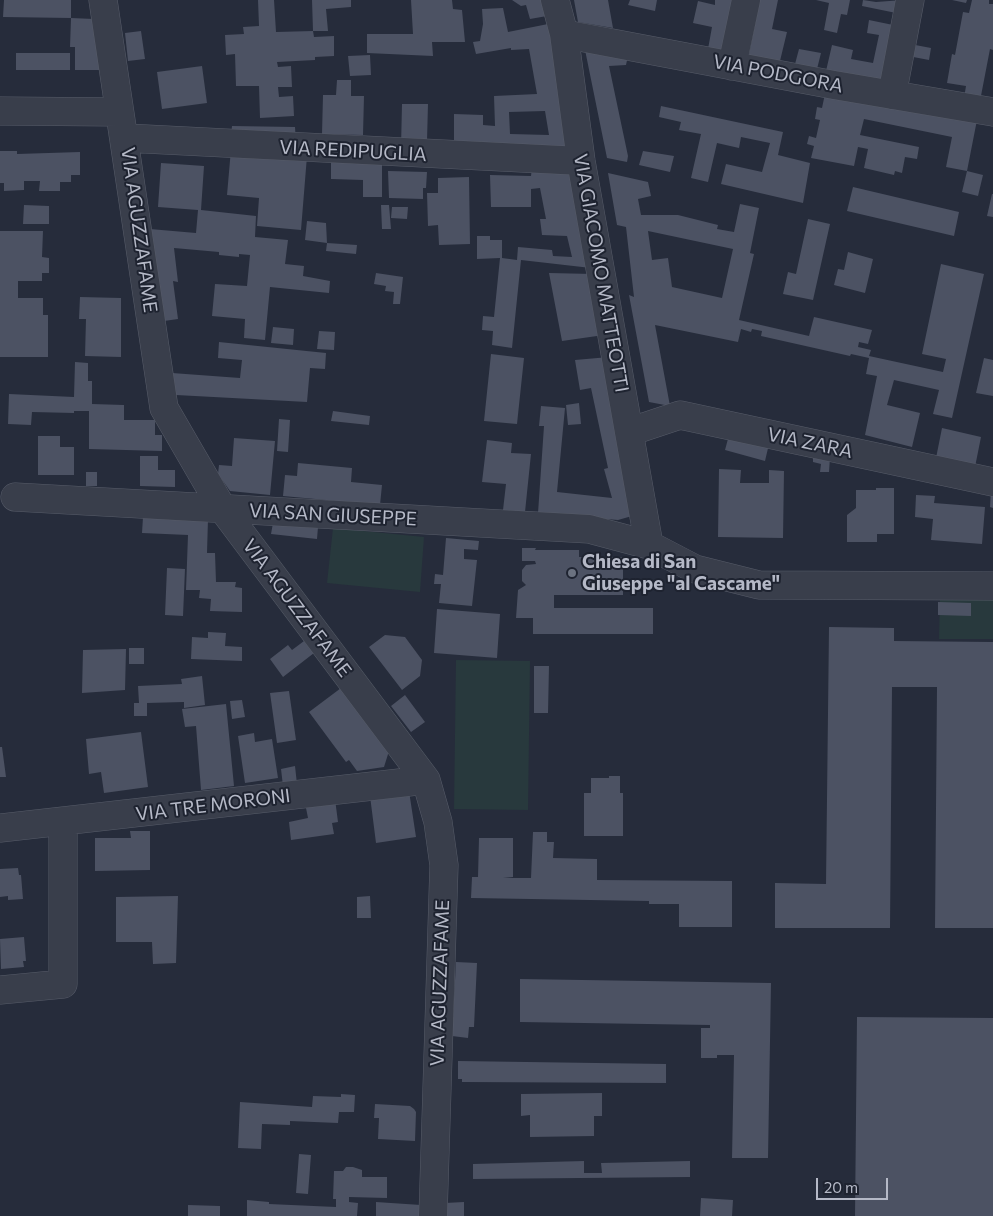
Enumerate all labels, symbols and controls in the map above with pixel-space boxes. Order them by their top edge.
street label: VIA PODGORA [711,50,845,98]
street label: VIA REDIPUGLIA [279,136,427,166]
street label: VIA AGUZZAFAME [116,146,162,314]
street label: VIA GIACOMO MATTEOTTI [569,152,633,394]
street label: VIA ZARA [765,423,855,463]
street label: VIA SAN GIUSEPPE [249,499,417,531]
street label: VIA AGUZZAFAME [238,535,356,681]
place label: Chiesa di San Giuseppe "al Cascame" [582,551,780,595]
marker: Chiesa di San Giuseppe "al Cascame" [566,567,578,579]
street label: VIA TRE MORONI [134,784,292,826]
street label: VIA AGUZZAFAME [426,899,454,1067]
scale bar [818,1168,890,1200]
text: 20 m [824,1178,858,1196]

